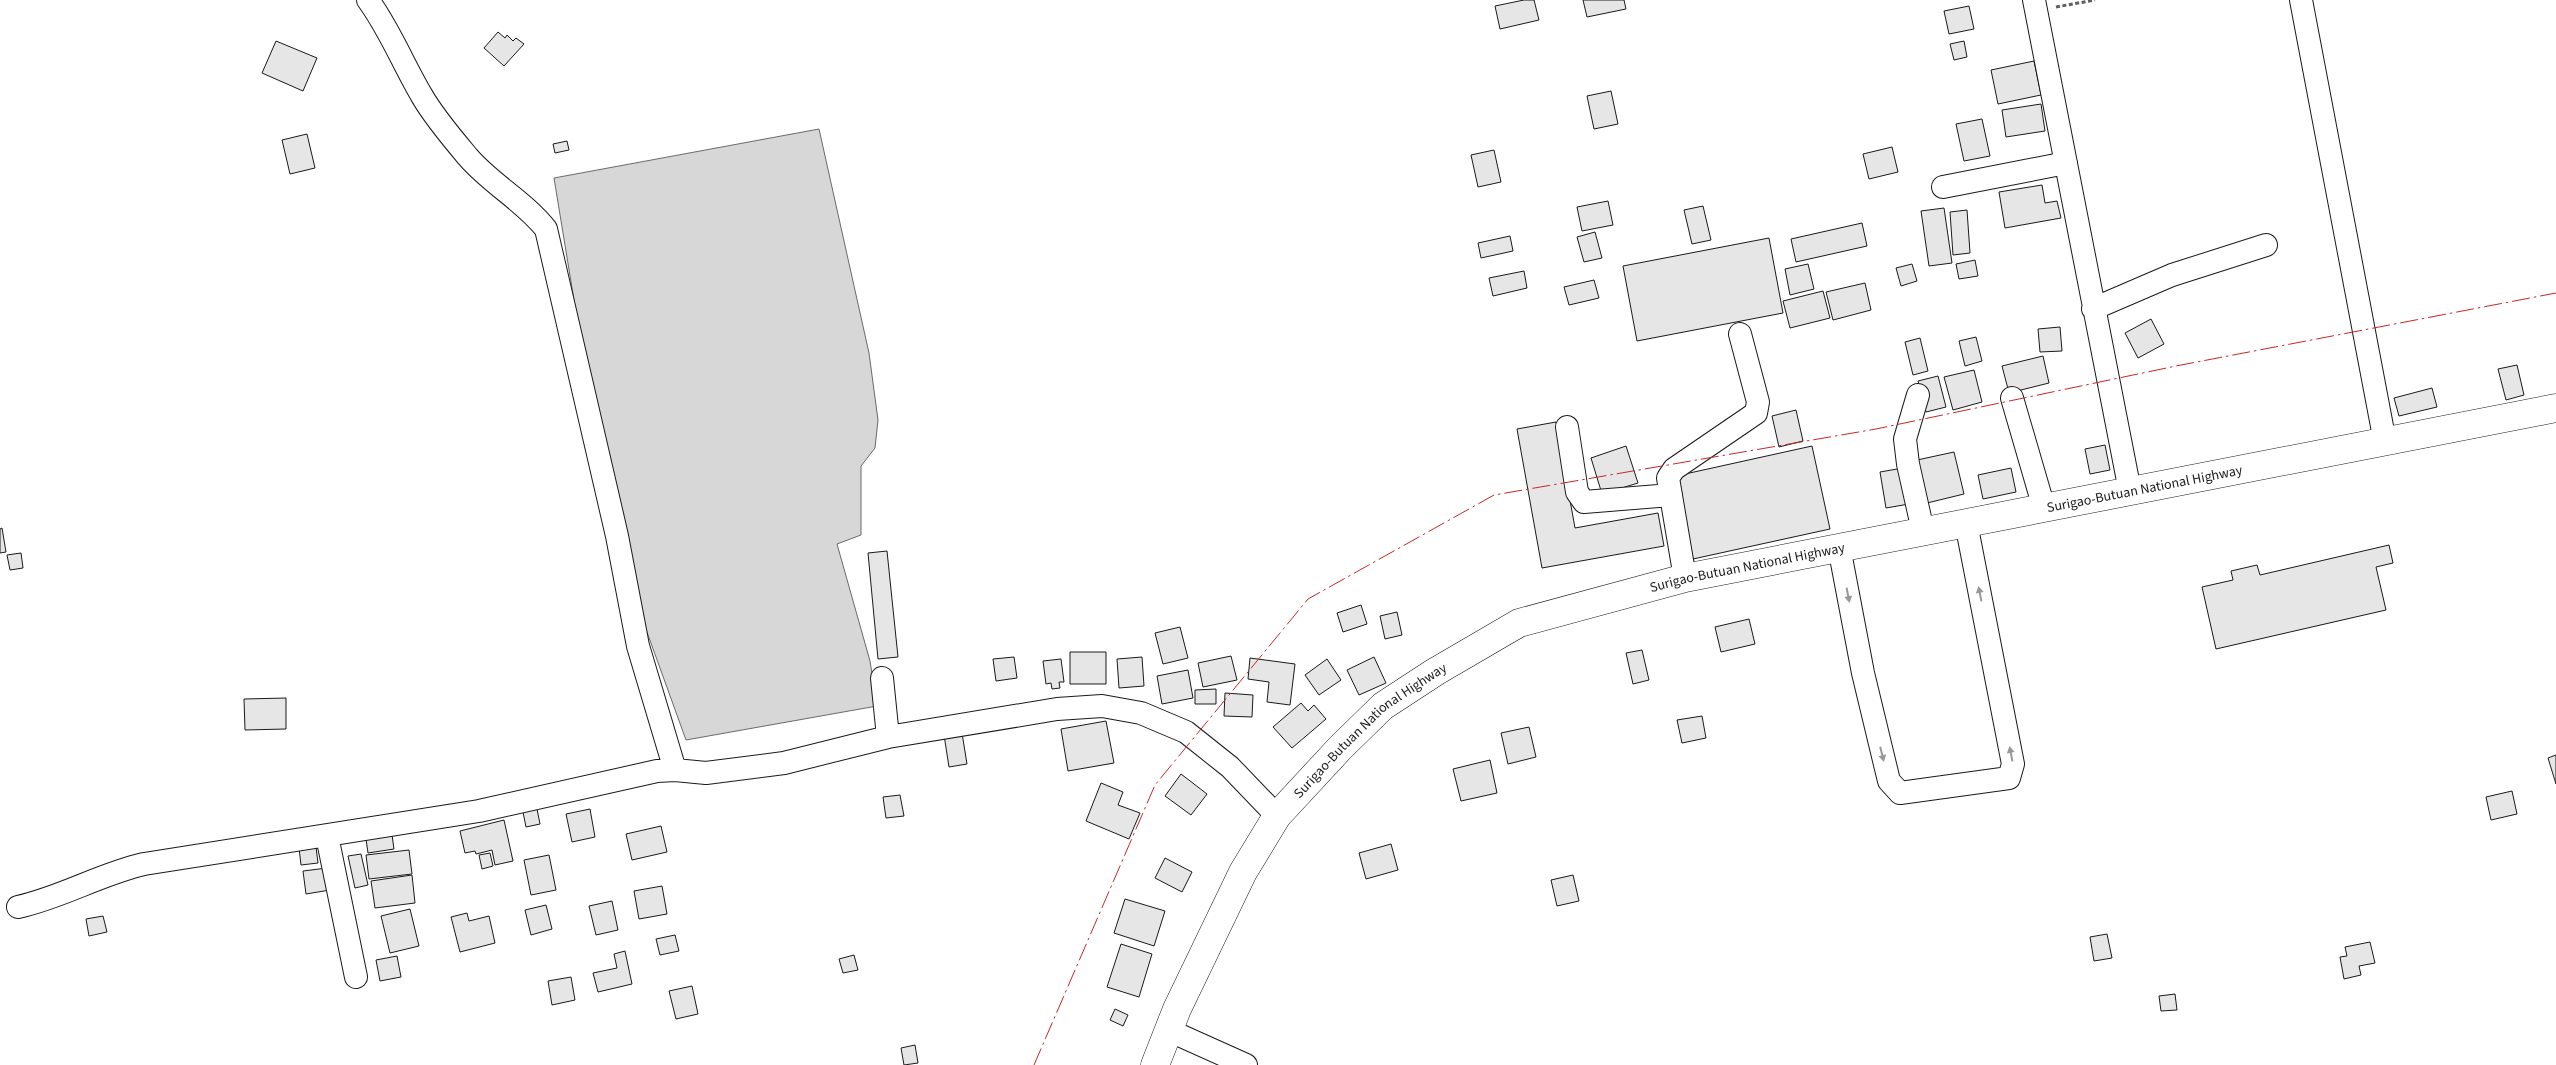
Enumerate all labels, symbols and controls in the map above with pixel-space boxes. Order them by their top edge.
street label: Surigao-Butuan National Highway [2045,460,2245,518]
street label: Surigao-Butuan National Highway [1648,538,1847,598]
one-way arrow [1845,587,1853,603]
one-way arrow [1976,587,1984,602]
street label: Surigao-Butuan National Highway [1289,658,1451,803]
one-way arrow [2007,745,2015,761]
one-way arrow [1879,746,1887,761]

